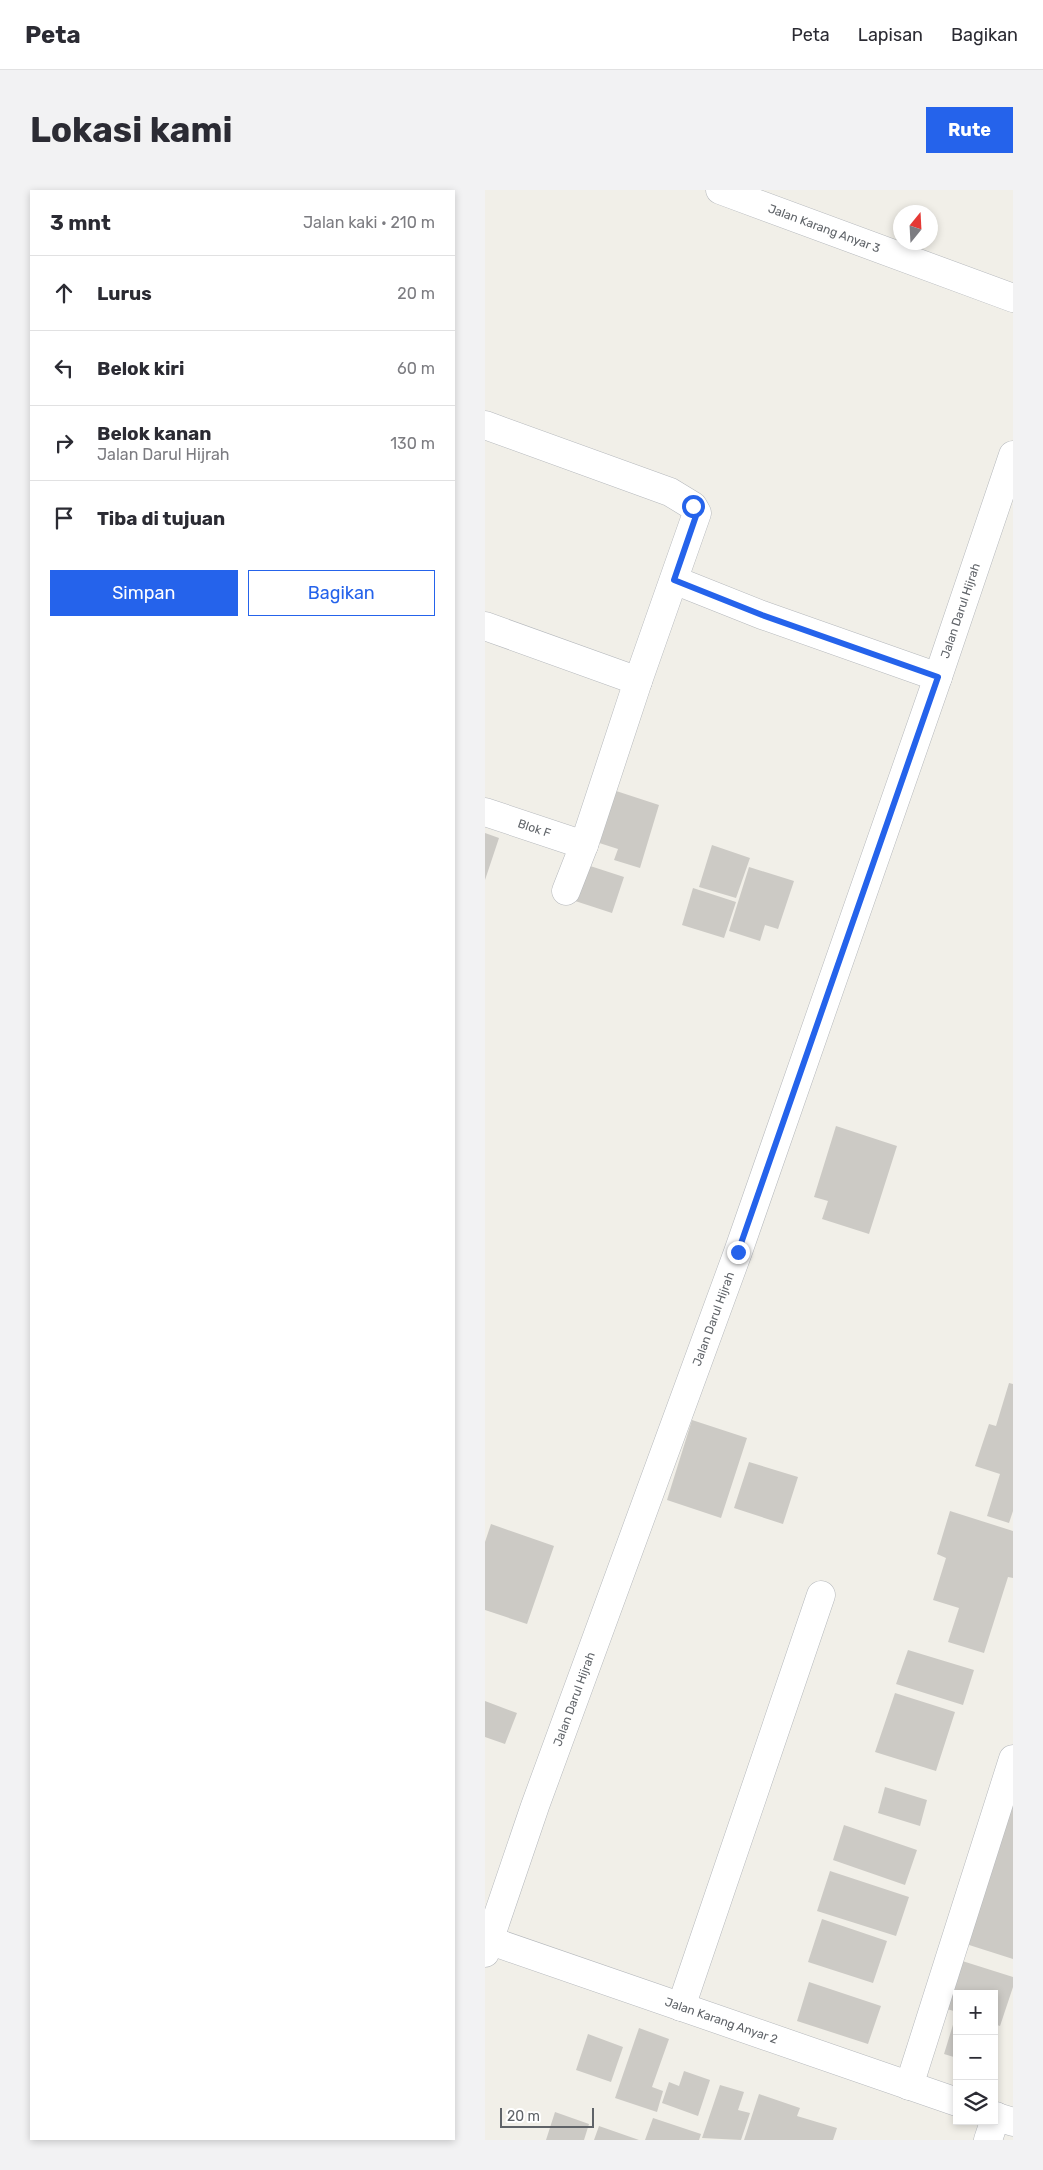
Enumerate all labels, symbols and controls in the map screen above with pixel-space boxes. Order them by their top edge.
text: Peta [25,21,81,49]
text: Peta [791,24,830,46]
text: Lapisan [858,24,923,46]
text: Bagikan [951,24,1018,46]
button: Rute [926,107,1013,153]
text: Lokasi kami [30,109,233,151]
street label: Jalan Karang Anyar 3 [766,201,882,255]
north arrow [893,205,938,250]
text: 3 mnt [50,210,111,235]
text: Jalan kaki · 210 m [303,213,435,232]
icon: ahead [50,279,78,307]
text: Lurus [97,282,152,305]
text: 20 m [397,284,435,303]
icon: left [50,354,78,382]
text: Belok kiri [97,357,184,380]
text: 60 m [397,359,435,378]
text: Belok kanan [97,422,212,445]
icon: right [50,429,78,457]
text: 130 m [390,434,435,453]
text: Jalan Darul Hijrah [97,445,230,464]
route start [682,495,705,518]
icon: arrive [50,504,78,532]
text: Tiba di tujuan [97,507,225,530]
street label: Jalan Darul Hijrah [938,561,983,660]
button: Simpan [50,570,238,616]
button: Bagikan [248,570,435,616]
street label: Blok F [516,816,553,840]
route end [727,1241,750,1264]
street label: Jalan Darul Hijrah [690,1270,737,1368]
street label: Jalan Darul Hijrah [550,1650,598,1748]
map controls [953,1990,998,2125]
button: + [953,1990,998,2035]
street label: Jalan Karang Anyar 2 [663,1995,780,2047]
button: − [953,2035,998,2080]
button: layers [953,2080,998,2125]
scale bar [500,2105,594,2128]
text: 20 m [507,2108,540,2125]

